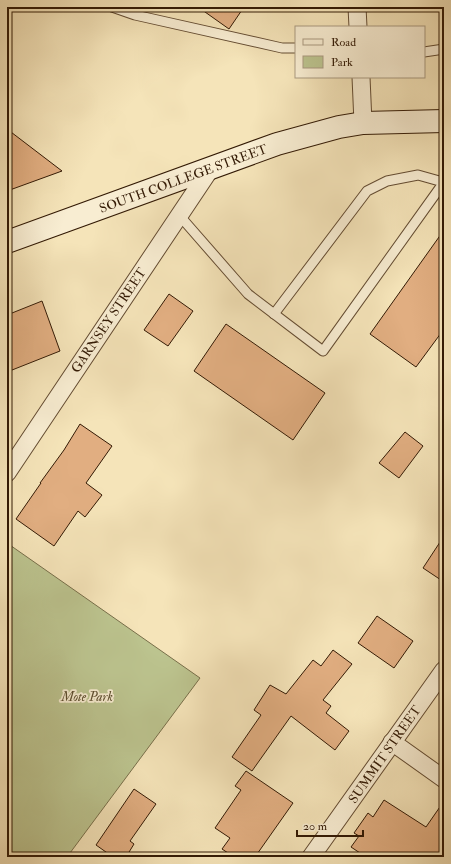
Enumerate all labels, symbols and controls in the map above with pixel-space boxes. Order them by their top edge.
legend [295,26,425,78]
text: Road [331,35,356,50]
text: Park [331,55,353,70]
street label: SOUTH COLLEGE STREET [97,141,270,217]
street label: GARNSEY STREET [68,265,150,376]
park label: Mote Park [60,689,113,705]
street label: SUMMIT STREET [345,702,425,806]
scale bar [297,812,363,838]
text: 20 m [303,819,328,834]

